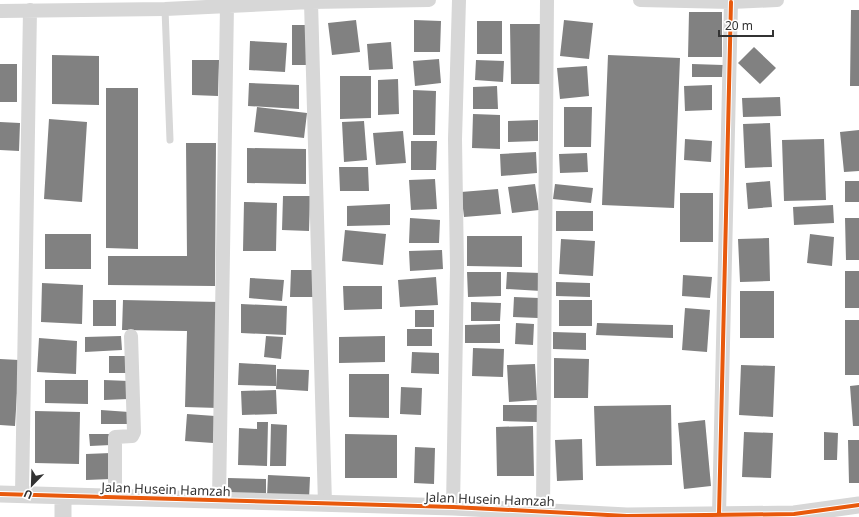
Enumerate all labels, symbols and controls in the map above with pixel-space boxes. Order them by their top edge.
scale bar [719,12,773,38]
text: 20 m [725,17,753,34]
north arrow [12,465,52,505]
street label: Jalan Husein Hamzah [99,478,231,500]
text: U [21,486,35,503]
street label: Jalan Husein Hamzah [423,488,555,510]

